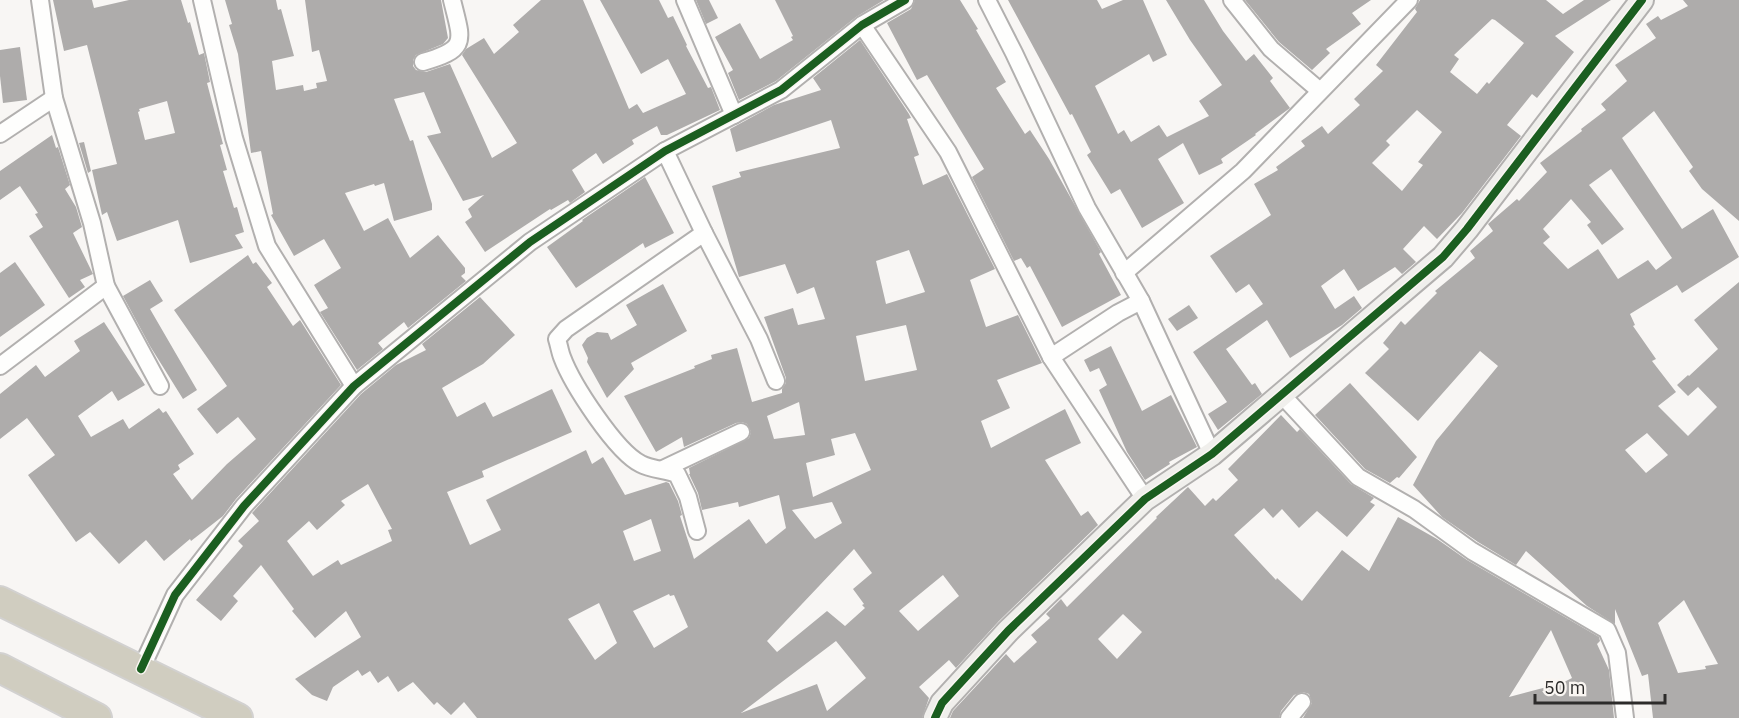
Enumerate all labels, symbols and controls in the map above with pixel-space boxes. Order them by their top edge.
scale bar [1535,667,1666,705]
text: 50 m [1544,676,1586,699]

